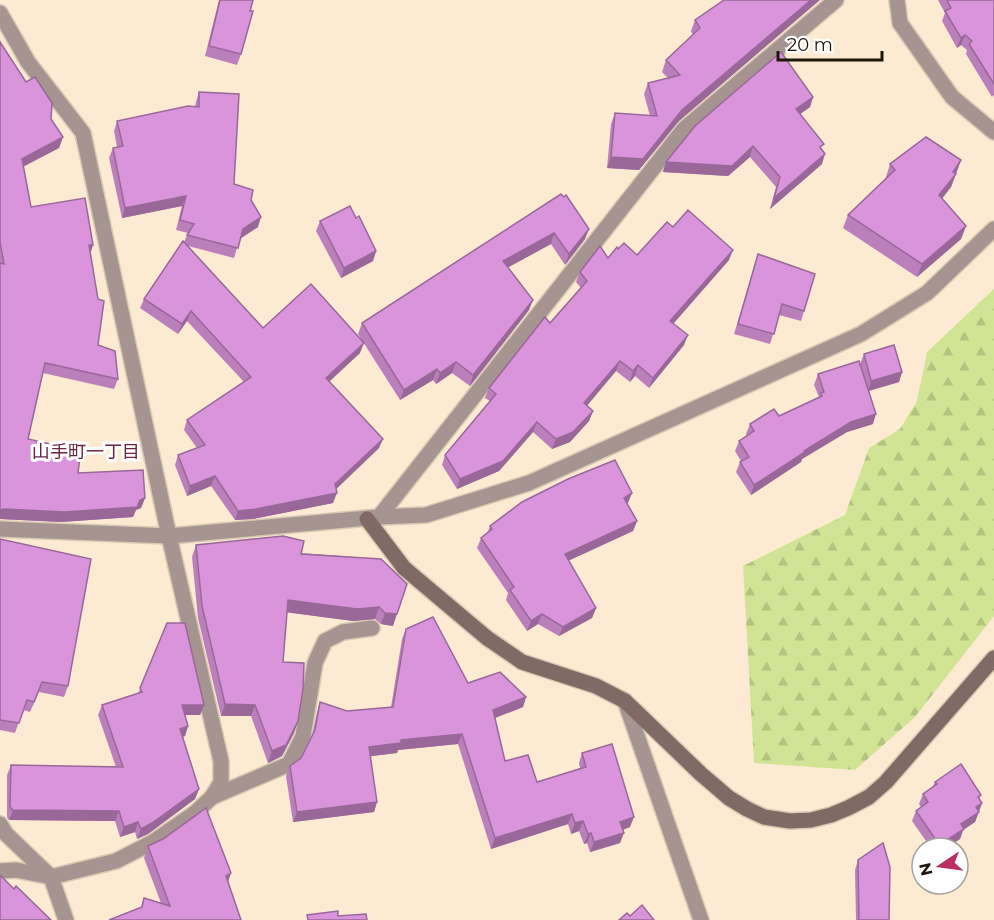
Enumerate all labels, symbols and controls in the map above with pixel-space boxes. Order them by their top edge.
scale bar [778,24,882,62]
text: 20 m [787,34,833,56]
district label: 山手町一丁目 [32,441,140,463]
north arrow [910,836,970,896]
text: N [915,861,937,878]

